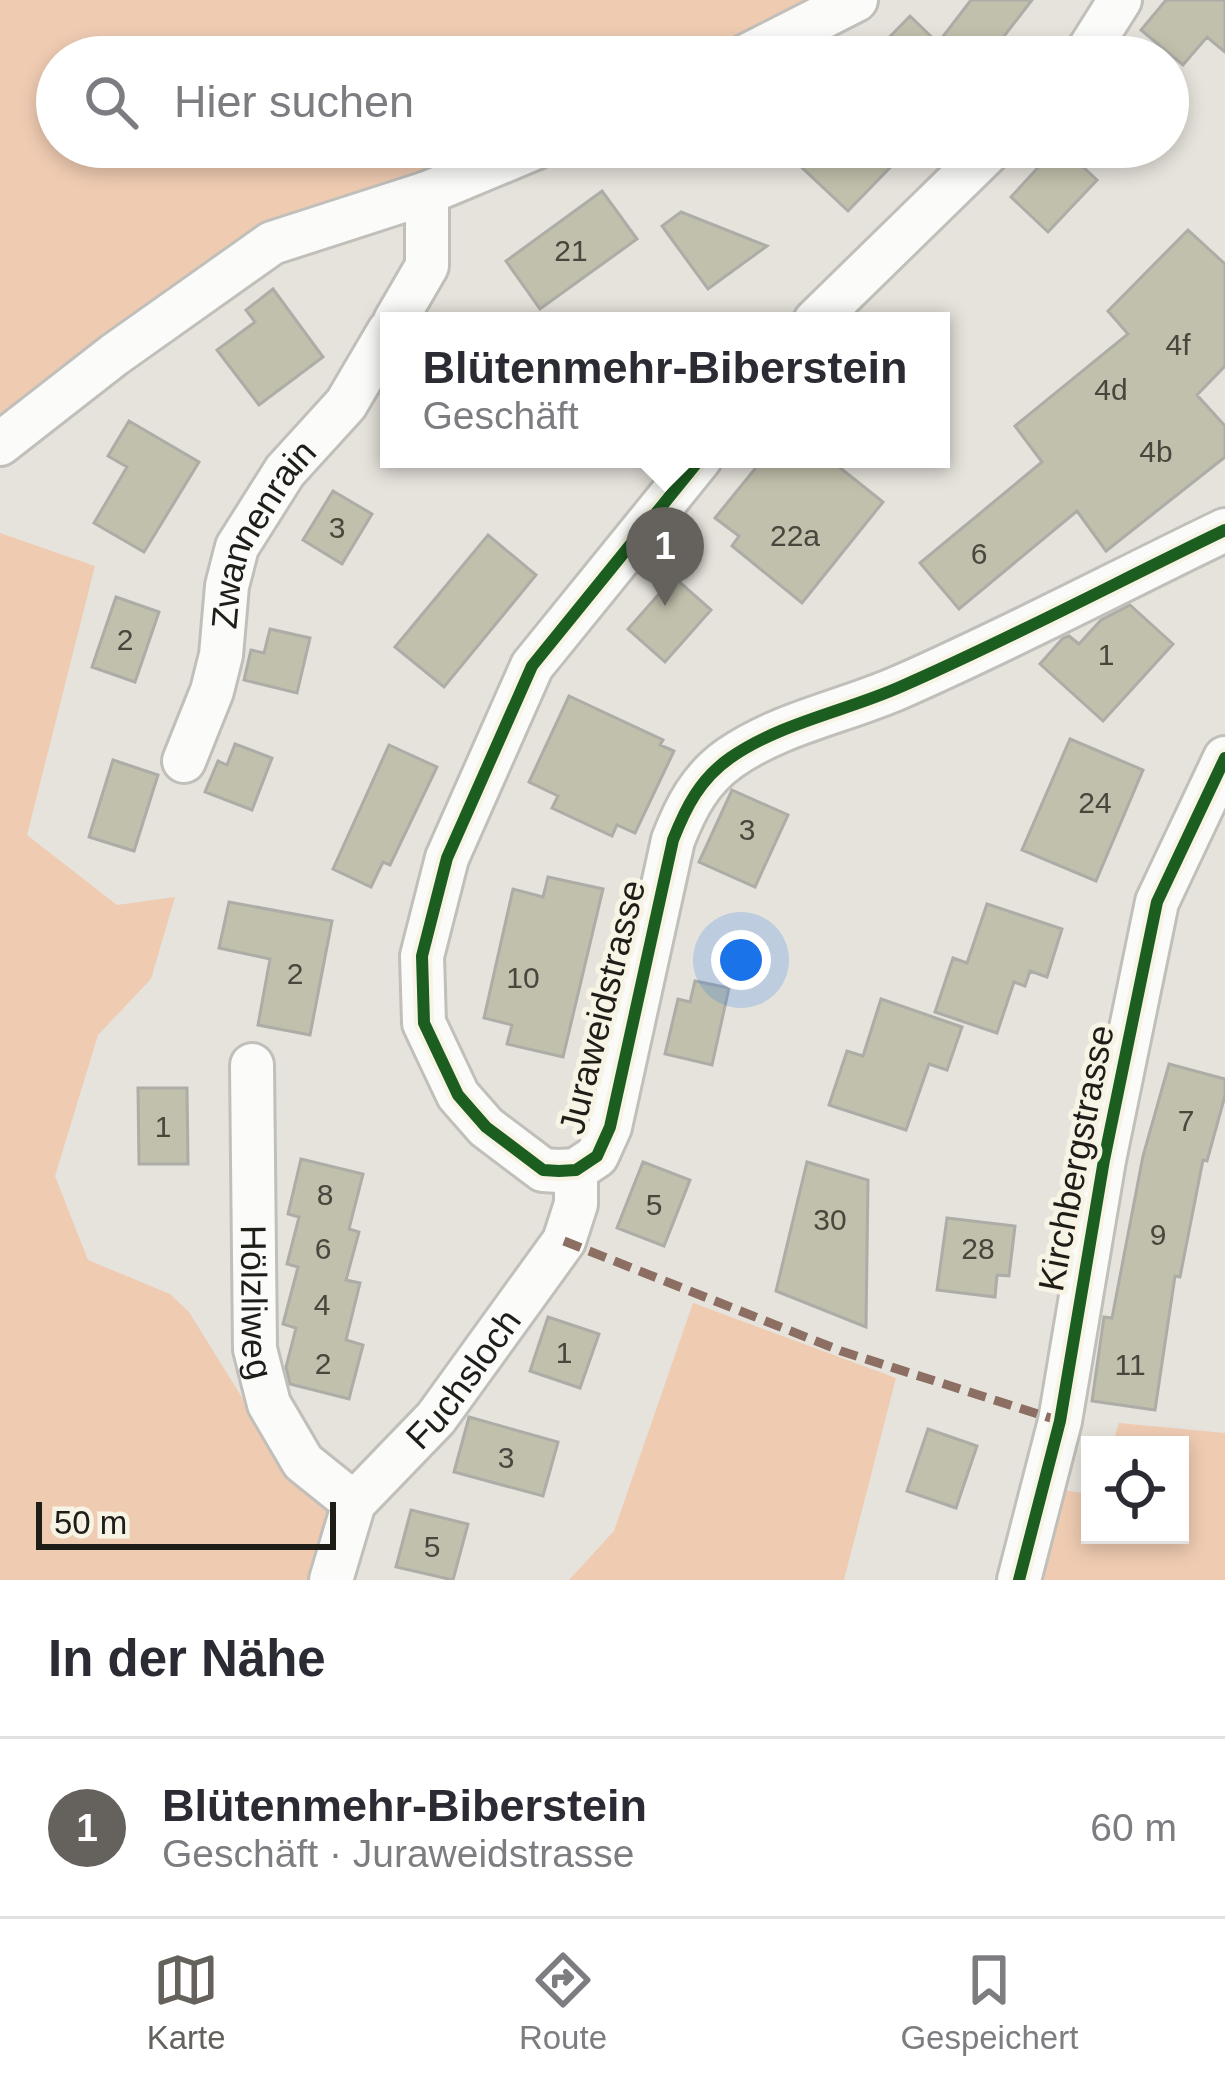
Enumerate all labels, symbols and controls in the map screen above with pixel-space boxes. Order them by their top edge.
search box [36,36,1189,168]
icon: search [78,69,144,135]
text: Hier suchen [174,76,414,127]
house number: 21 [554,234,588,267]
popup [380,312,950,468]
house number: 4f [1165,328,1191,361]
text: Blütenmehr-Biberstein [422,342,908,393]
house number: 4d [1094,373,1128,406]
text: Geschäft [422,394,579,437]
street label: Zwannenrain [203,431,324,630]
house number: 4b [1139,435,1173,468]
pin: 1 [626,507,704,606]
house number: 3 [329,511,345,544]
house number: 22a [770,519,820,552]
house number: 6 [971,537,987,570]
house number: 2 [117,623,133,656]
house number: 1 [1098,638,1114,671]
house number: 24 [1078,786,1112,819]
house number: 3 [739,813,755,846]
street label: Juraweidstrasse [551,876,653,1138]
your location [711,930,771,990]
house number: 2 [287,957,303,990]
house number: 10 [506,961,540,994]
street label: Kirchbergstrasse [1030,1022,1122,1294]
house number: 7 [1178,1104,1194,1137]
house number: 1 [155,1110,171,1143]
house number: 8 [317,1178,333,1211]
house number: 5 [646,1188,662,1221]
house number: 30 [813,1203,847,1236]
house number: 9 [1150,1218,1166,1251]
street label: Hölzliweg [233,1225,282,1383]
house number: 6 [315,1232,331,1265]
house number: 28 [961,1232,995,1265]
house number: 4 [314,1288,330,1321]
street label: Fuchsloch [397,1301,529,1457]
house number: 1 [556,1336,572,1369]
house number: 2 [315,1347,331,1380]
house number: 11 [1114,1348,1146,1381]
map controls [1081,1436,1189,1544]
button: locate [1081,1436,1189,1544]
house number: 3 [498,1441,514,1474]
scale bar [36,1496,336,1549]
text: 50 m [54,1504,127,1541]
house number: 5 [424,1530,440,1563]
text: In der Nähe [48,1630,326,1687]
text: Blütenmehr-Biberstein [162,1780,647,1831]
text: 1 [76,1806,98,1849]
text: 60 m [1090,1806,1177,1849]
text: Geschäft · Juraweidstrasse [162,1832,635,1875]
tab: Karte [147,1947,226,2057]
tab: Route [519,1947,607,2057]
tab: Gespeichert [900,1947,1078,2057]

